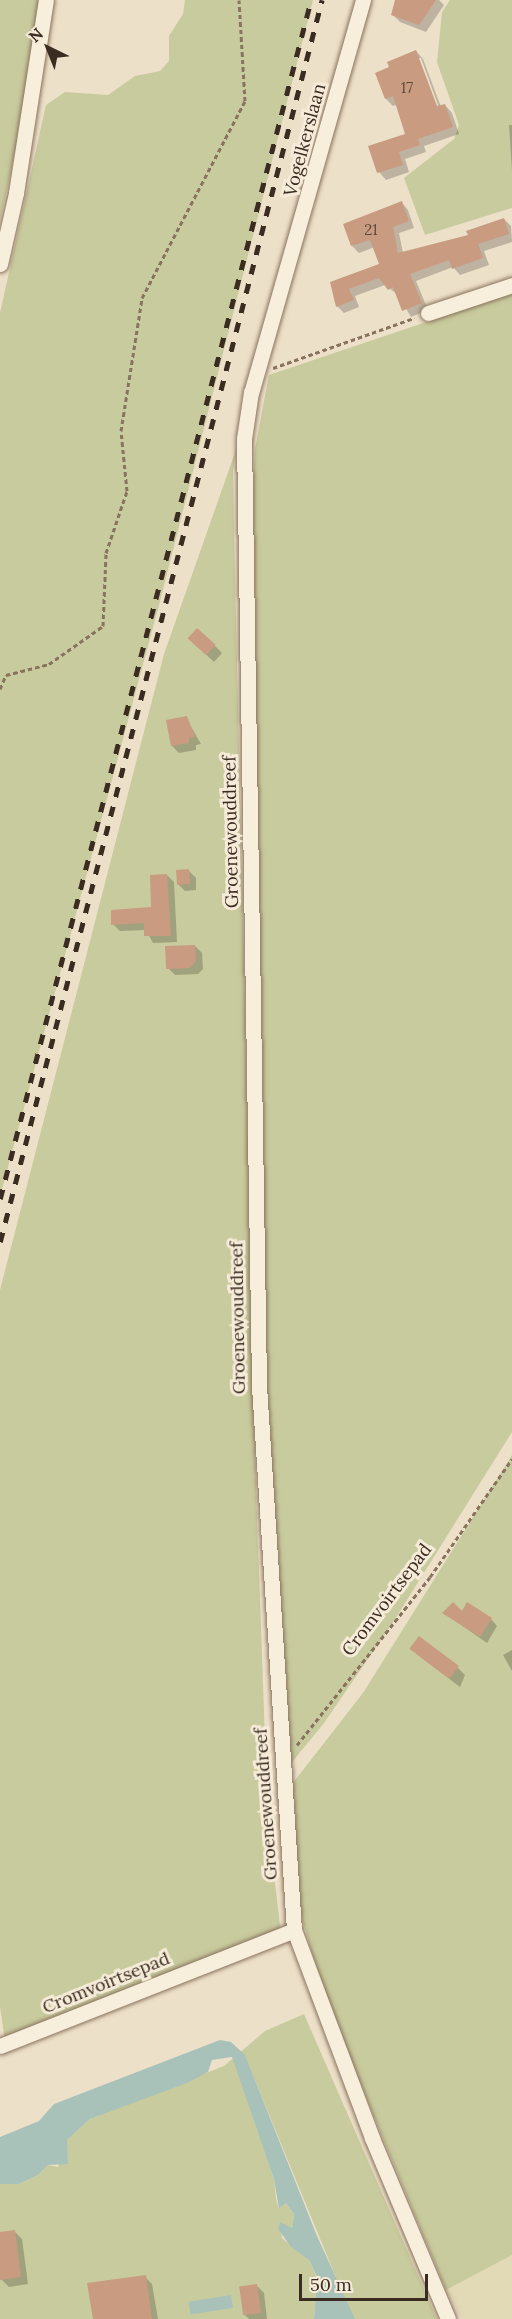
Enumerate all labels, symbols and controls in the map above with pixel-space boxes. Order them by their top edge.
north arrow [18,18,78,78]
text: N [24,23,47,46]
house number: 17 [401,79,413,97]
street label: Vogelkerslaan [280,81,330,199]
house number: 21 [364,221,378,239]
street label: Groenewouddreef [219,756,243,908]
street label: Groenewouddreef [226,1242,250,1394]
street label: Cromvoirtsepad [338,1540,436,1660]
street label: Groenewouddreef [250,1727,282,1881]
street label: Cromvoirtsepad [39,1948,173,2018]
scale bar [302,2262,431,2300]
text: 50 m [310,2273,352,2296]

